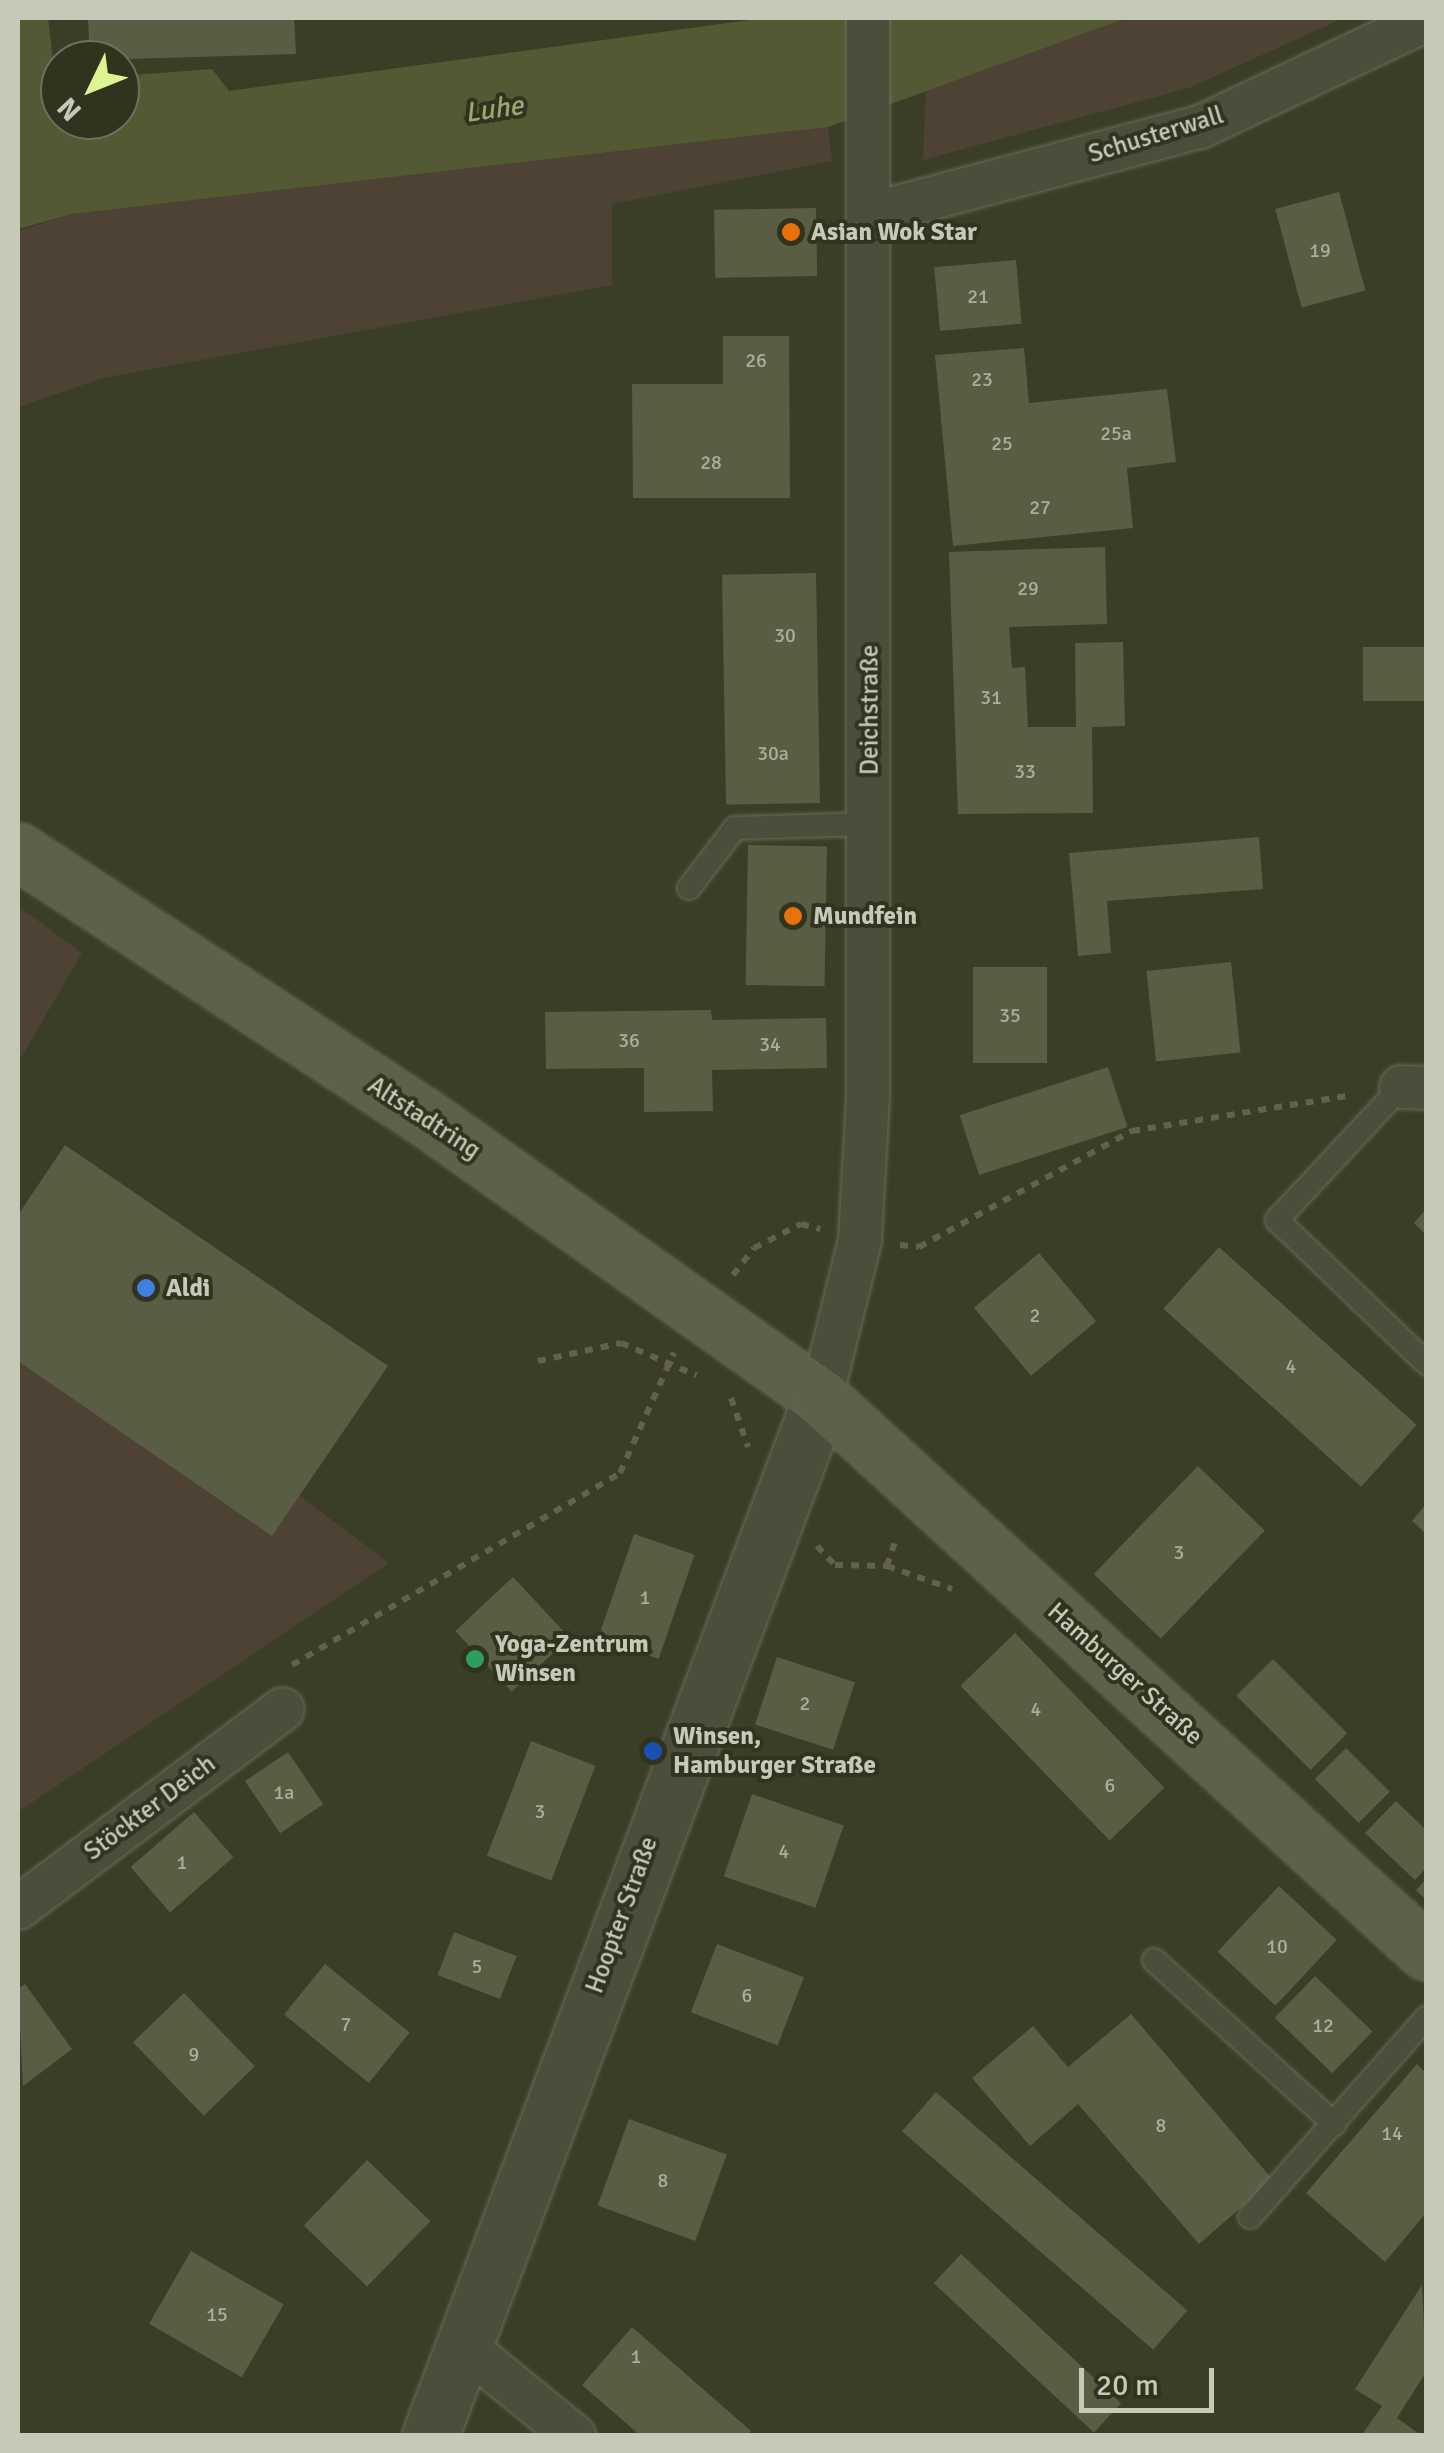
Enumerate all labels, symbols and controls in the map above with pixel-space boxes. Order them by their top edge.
north arrow [40,40,140,140]
water label: Luhe [463,88,525,130]
text: N [50,90,89,128]
street label: Schusterwall [1085,100,1227,170]
place label: Asian Wok Star [811,217,977,247]
marker: Asian Wok Star [780,221,802,243]
house number: 19 [1309,238,1331,262]
house number: 21 [967,284,989,308]
house number: 26 [745,348,767,372]
house number: 23 [971,367,993,391]
house number: 25a [1100,421,1132,445]
house number: 25 [991,431,1013,455]
house number: 28 [700,450,722,474]
house number: 27 [1029,495,1051,519]
house number: 29 [1017,576,1039,600]
house number: 30 [774,623,796,647]
street label: Deichstraße [855,645,885,775]
house number: 31 [980,685,1002,709]
house number: 30a [757,741,789,765]
house number: 33 [1014,759,1036,783]
place label: Mundfein [813,901,917,931]
marker: Mundfein [782,905,804,927]
house number: 35 [999,1003,1021,1027]
house number: 36 [618,1028,640,1052]
house number: 34 [759,1032,781,1056]
street label: Altstadtring [362,1071,486,1165]
place label: Aldi [166,1273,210,1303]
marker: Aldi [135,1277,157,1299]
house number: 2 [1030,1303,1040,1327]
house number: 4 [1286,1354,1296,1378]
house number: 3 [1174,1540,1184,1564]
house number: 1 [640,1585,650,1609]
street label: Hamburger Straße [1041,1597,1209,1751]
place label: Yoga-Zentrum Winsen [495,1630,649,1689]
marker: Yoga-Zentrum Winsen [464,1648,486,1670]
house number: 2 [800,1691,810,1715]
house number: 4 [1031,1697,1041,1721]
place label: Winsen, Hamburger Straße [673,1722,876,1781]
marker: Winsen, Hamburger Straße [642,1740,664,1762]
street label: Stöckter Deich [79,1749,221,1867]
house number: 6 [1105,1773,1115,1797]
house number: 1a [274,1780,294,1804]
house number: 3 [535,1799,545,1823]
street label: Hoopter Straße [580,1833,664,1997]
house number: 4 [779,1839,789,1863]
house number: 1 [177,1850,187,1874]
house number: 10 [1266,1934,1288,1958]
house number: 5 [472,1954,482,1978]
house number: 6 [742,1983,752,2007]
house number: 7 [341,2012,351,2036]
house number: 12 [1312,2013,1334,2037]
house number: 9 [189,2042,199,2066]
house number: 8 [1156,2113,1166,2137]
house number: 14 [1381,2121,1403,2145]
house number: 8 [658,2168,668,2192]
house number: 15 [206,2302,228,2326]
house number: 1 [631,2344,641,2368]
scale bar [1084,2348,1219,2410]
text: 20 m [1096,2367,1159,2404]

